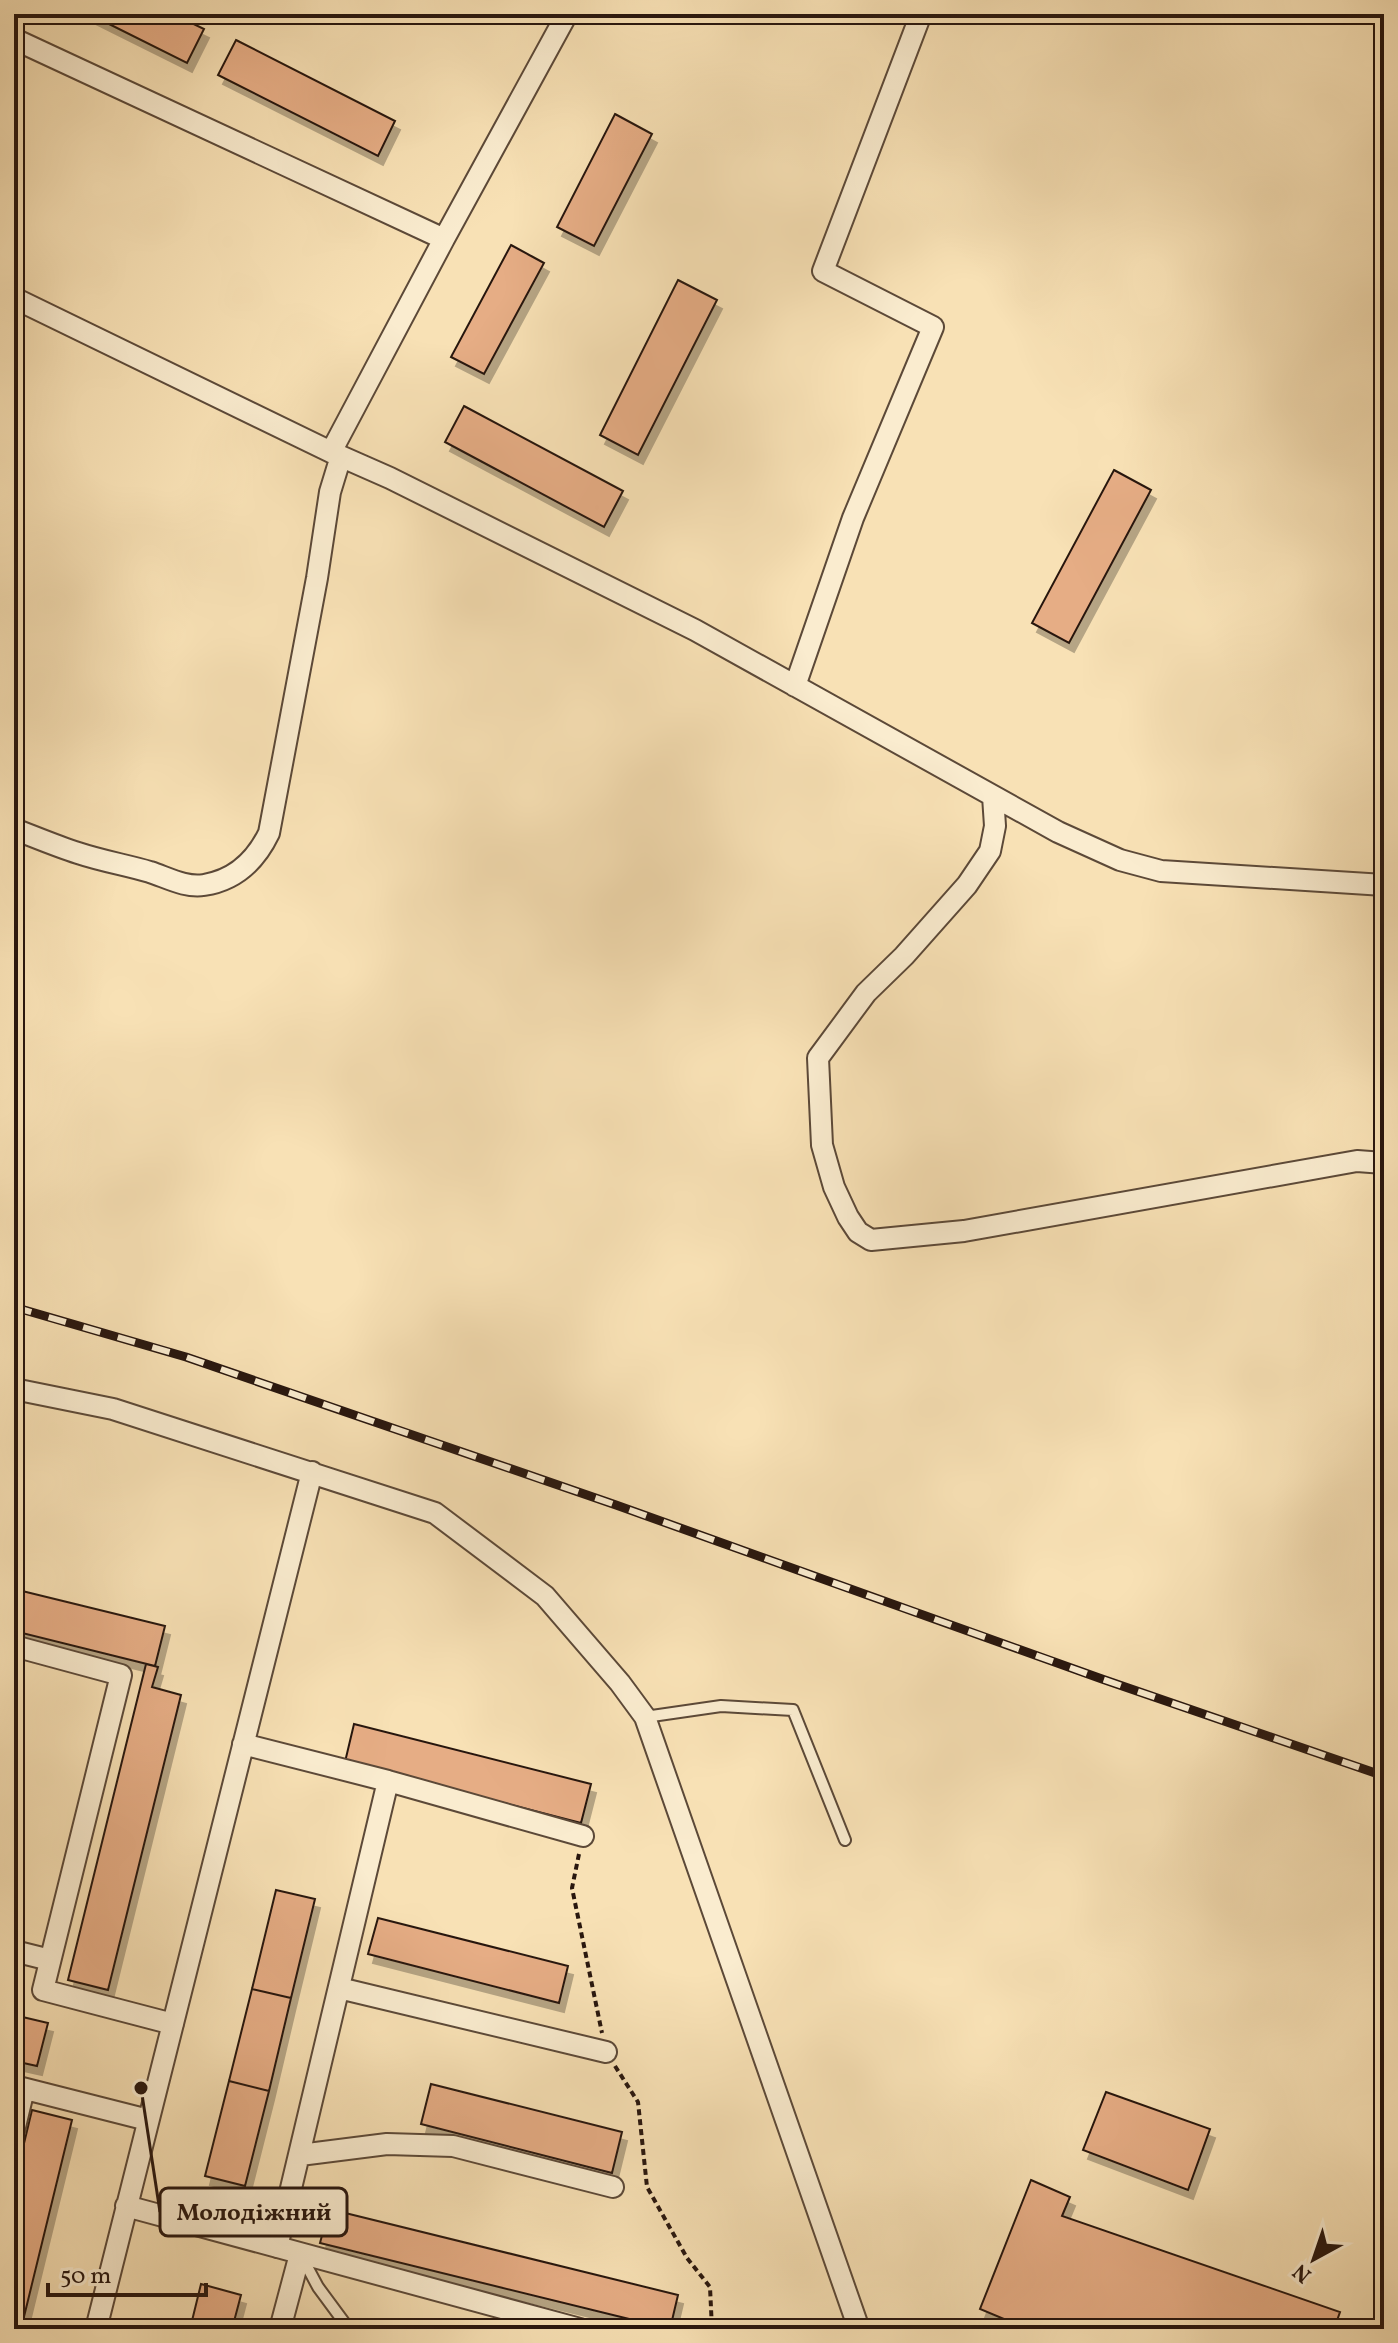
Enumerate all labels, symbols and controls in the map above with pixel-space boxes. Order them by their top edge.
callout: Молодіжний [160,2188,347,2236]
text: Молодіжний [176,2197,332,2231]
north arrow [1274,2219,1354,2299]
scale bar [48,2247,206,2297]
text: N [1287,2255,1319,2289]
text: 50 m [60,2260,112,2294]

